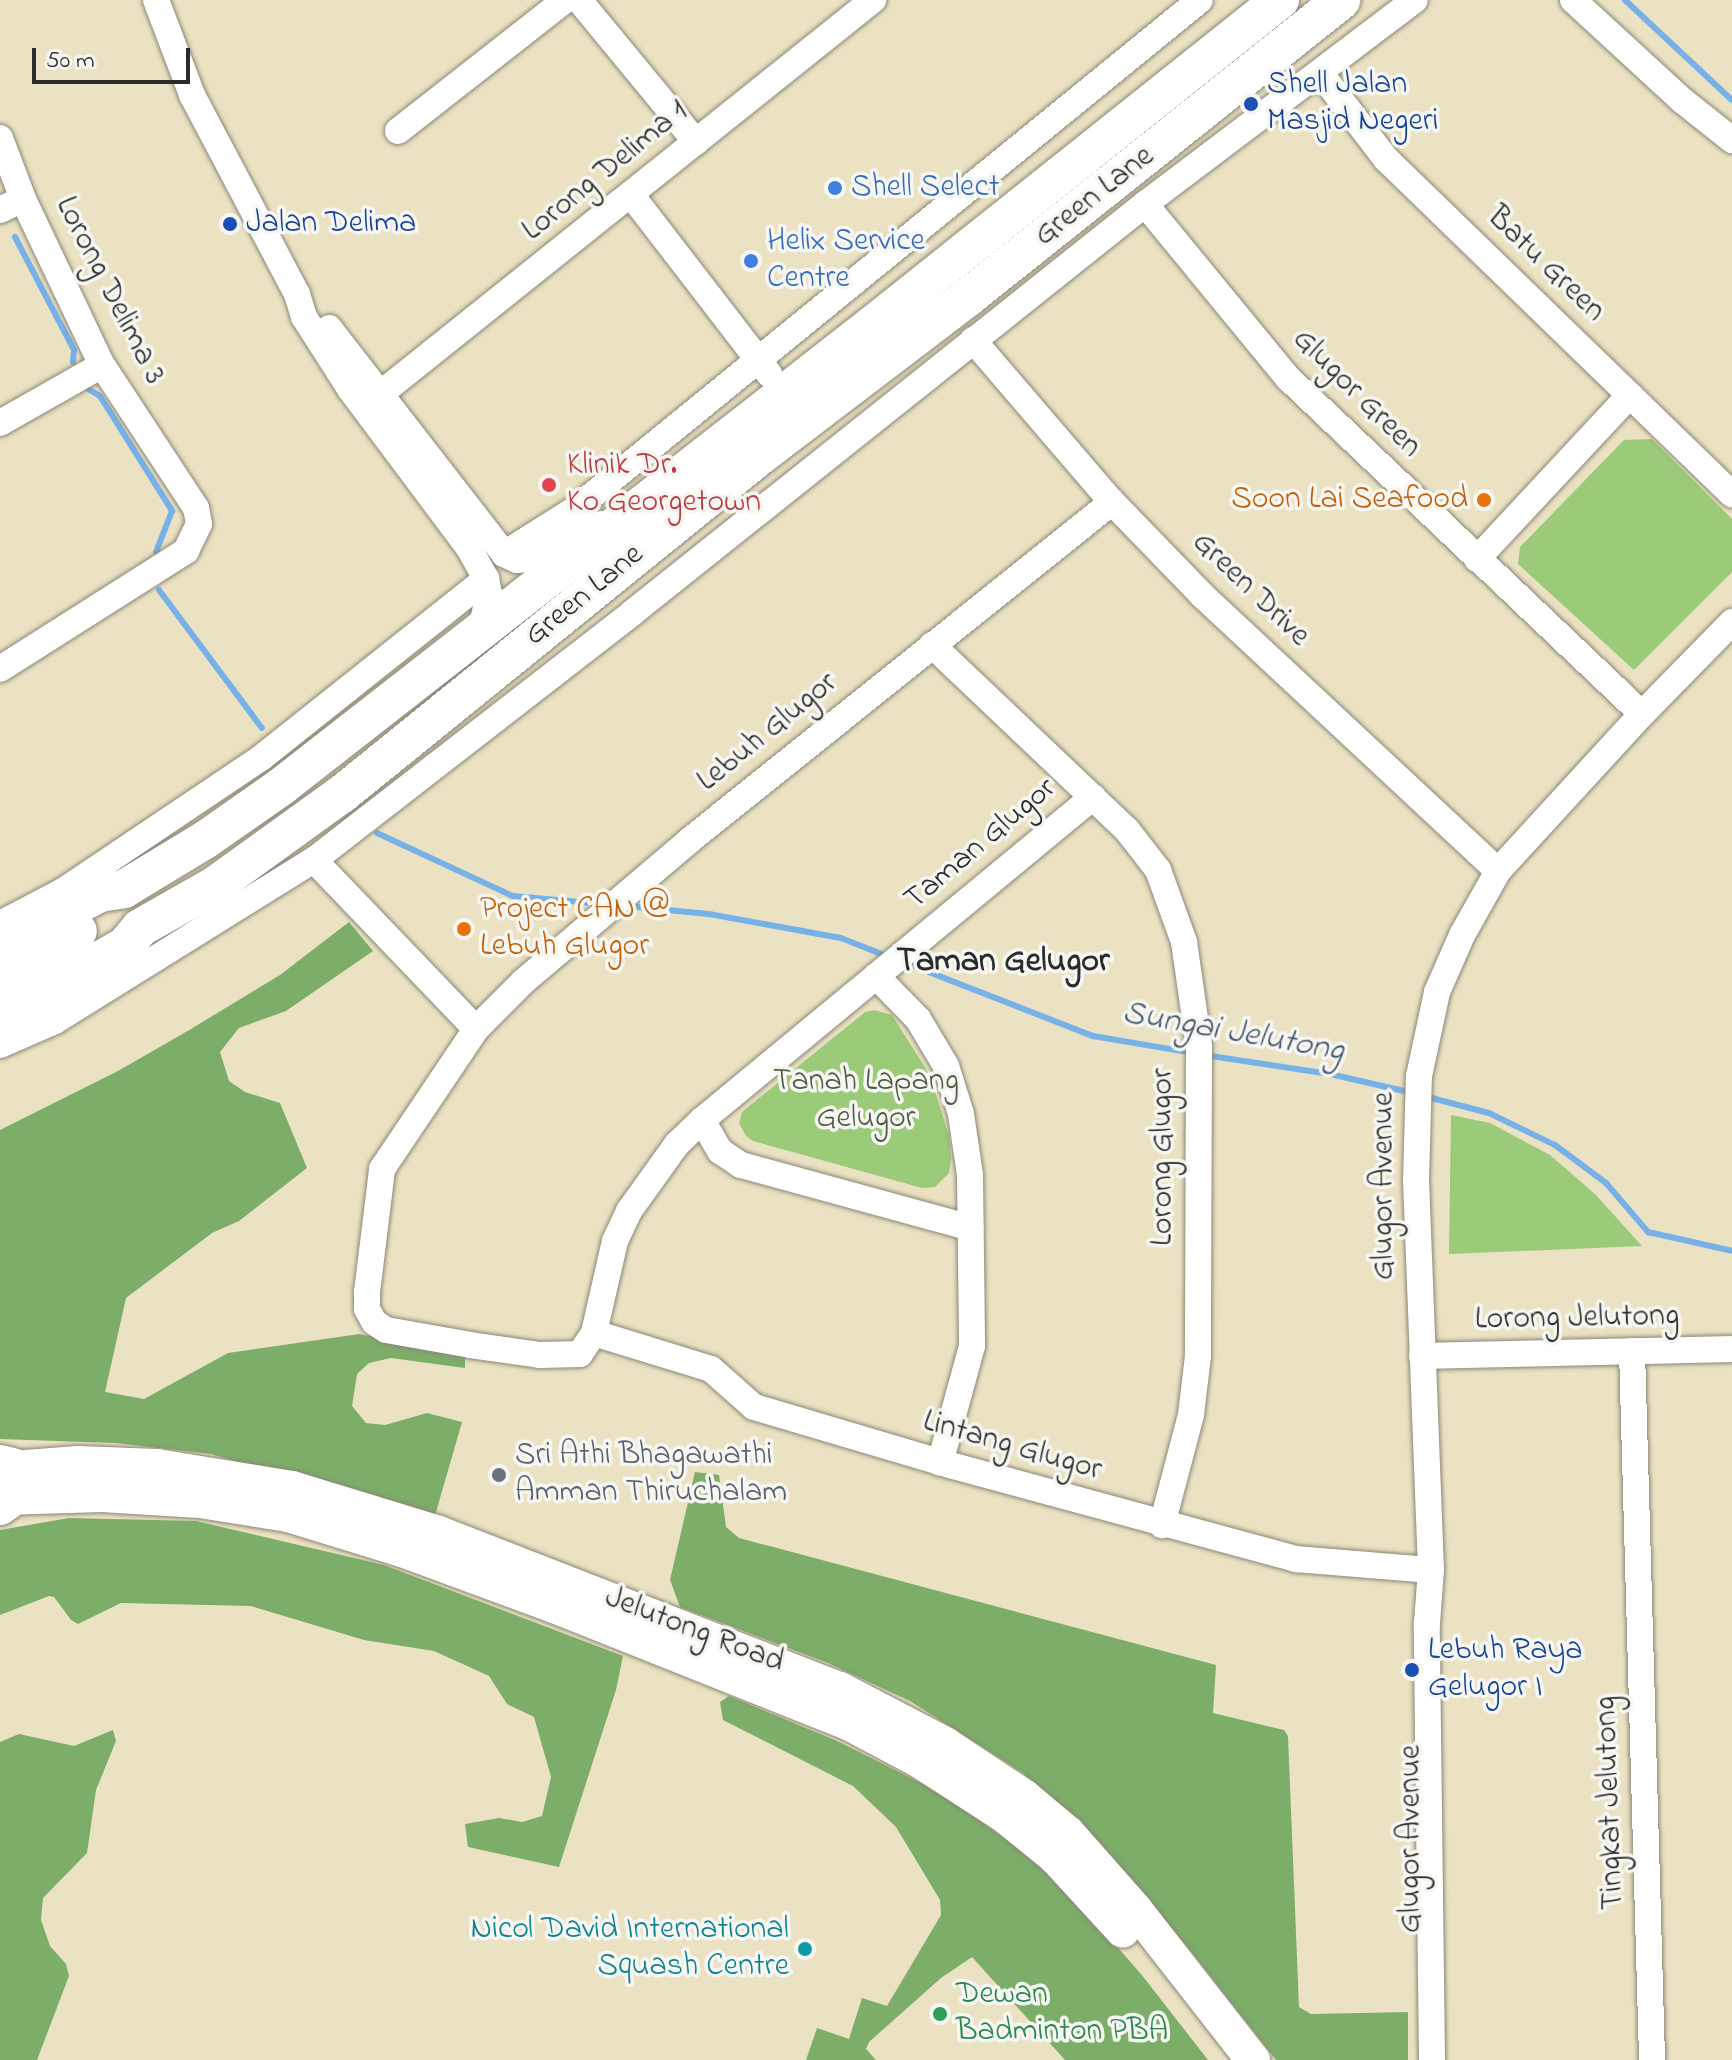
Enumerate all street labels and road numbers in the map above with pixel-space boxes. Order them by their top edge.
street label: Lorong Delima 1 [515,93,697,251]
street label: Green Lane [1027,138,1163,256]
street label: Lorong Delima 3 [45,191,173,391]
street label: Batu Green [1478,199,1612,331]
street label: Glugor Green [1283,321,1429,467]
street label: Green Drive [1183,524,1317,656]
street label: Green Lane [518,537,652,655]
street label: Lebuh Glugor [690,665,846,801]
street label: Taman Glugor [897,770,1065,920]
street label: Lorong Glugor [1145,1068,1183,1246]
street label: Glugor Avenue [1366,1092,1404,1280]
street label: Lorong Jelutong [1475,1298,1679,1340]
street label: Lintang Glugor [918,1403,1106,1491]
street label: Jelutong Road [599,1579,789,1683]
street label: Tingkat Jelutong [1588,1695,1634,1911]
street label: Glugor Avenue [1393,1745,1431,1933]

